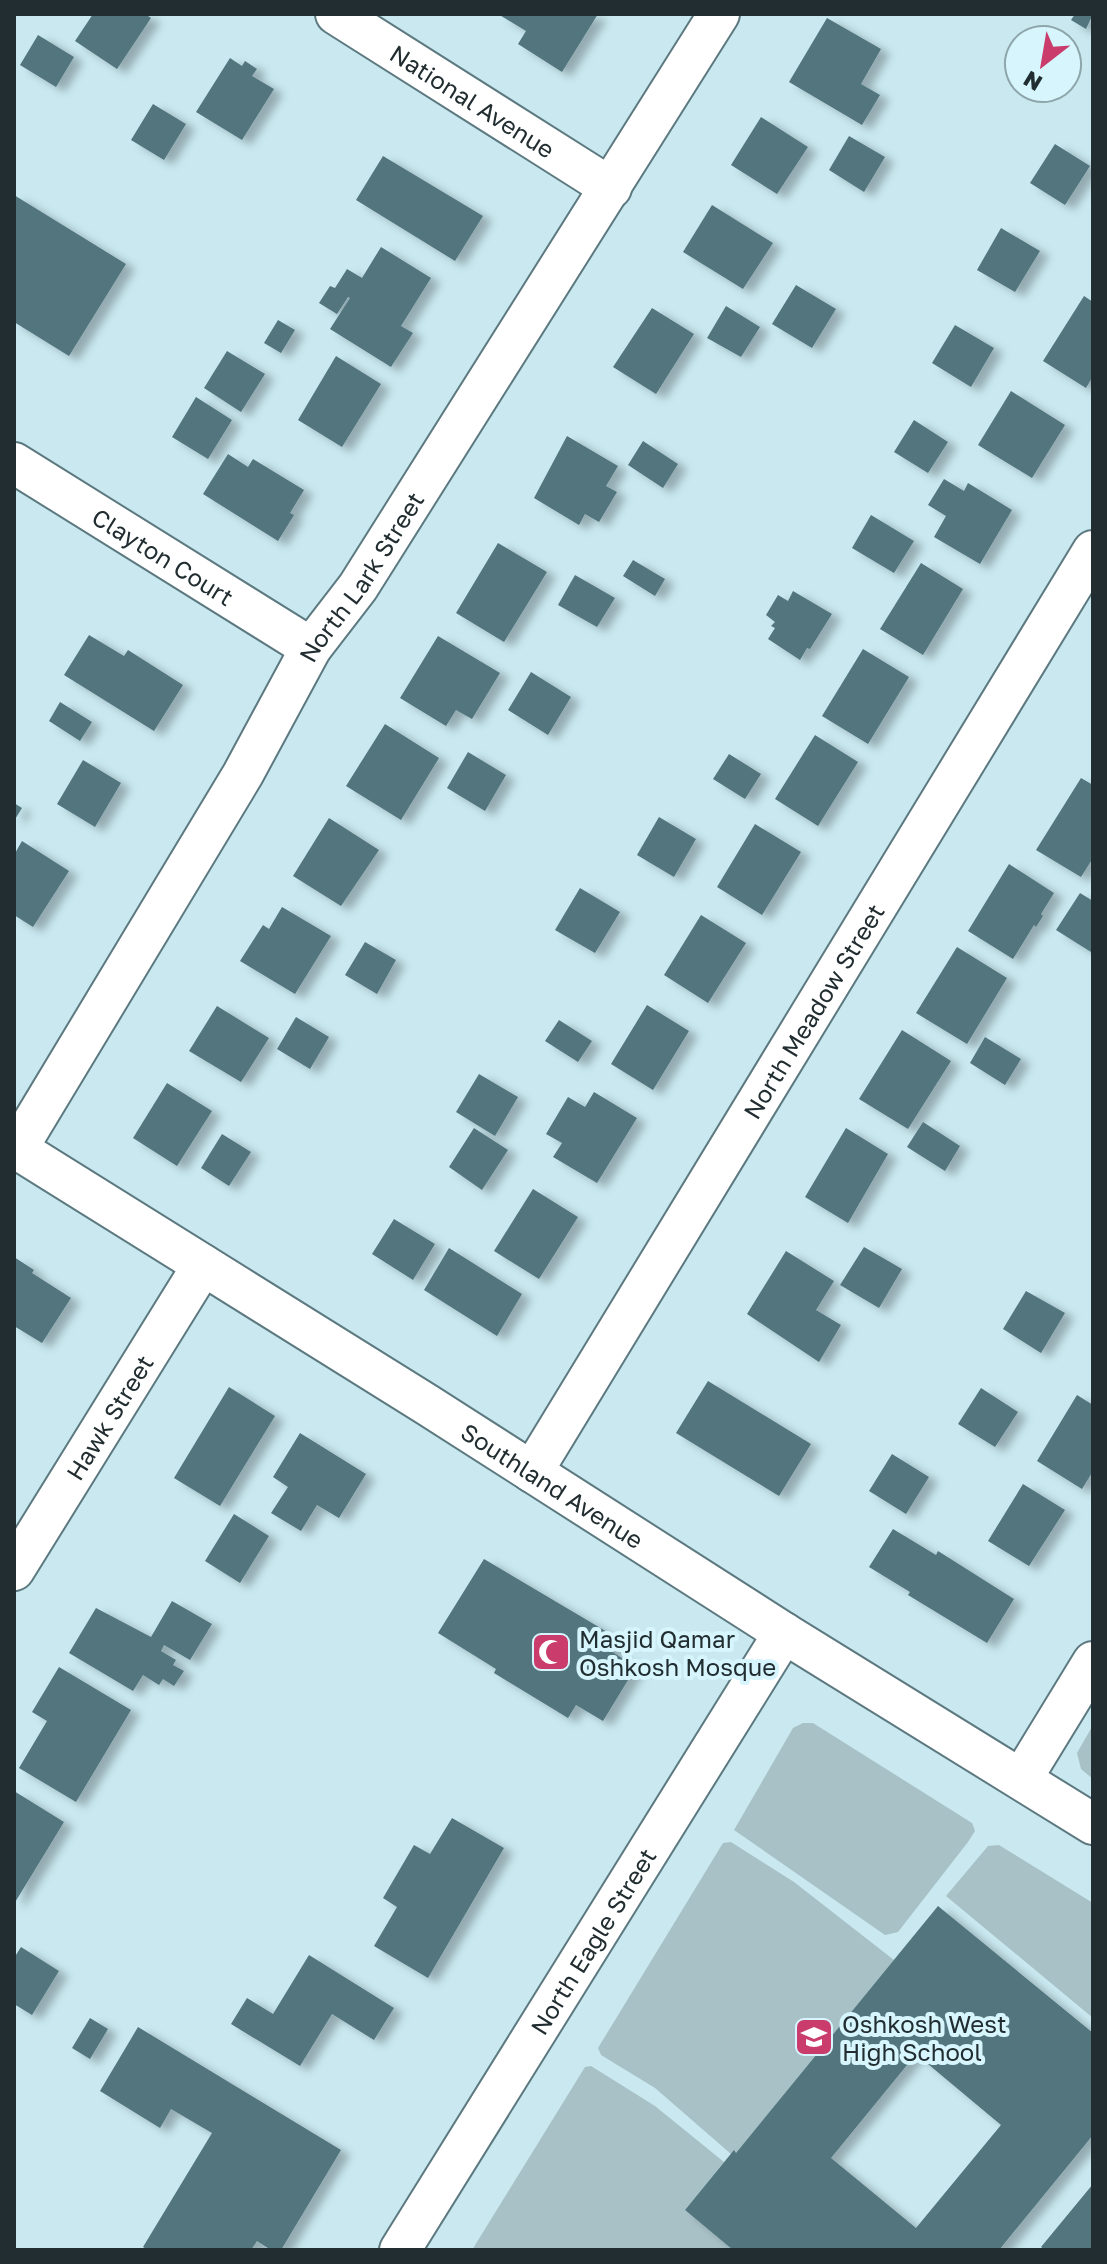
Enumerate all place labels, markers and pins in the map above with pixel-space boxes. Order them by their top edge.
place label: Masjid Qamar Oshkosh Mosque [579,1624,776,1681]
mosque icon: Masjid Qamar Oshkosh Mosque [530,1631,572,1673]
place label: Oshkosh West High School [842,2009,1007,2066]
school or university icon: Oshkosh West High School [793,2016,835,2058]

